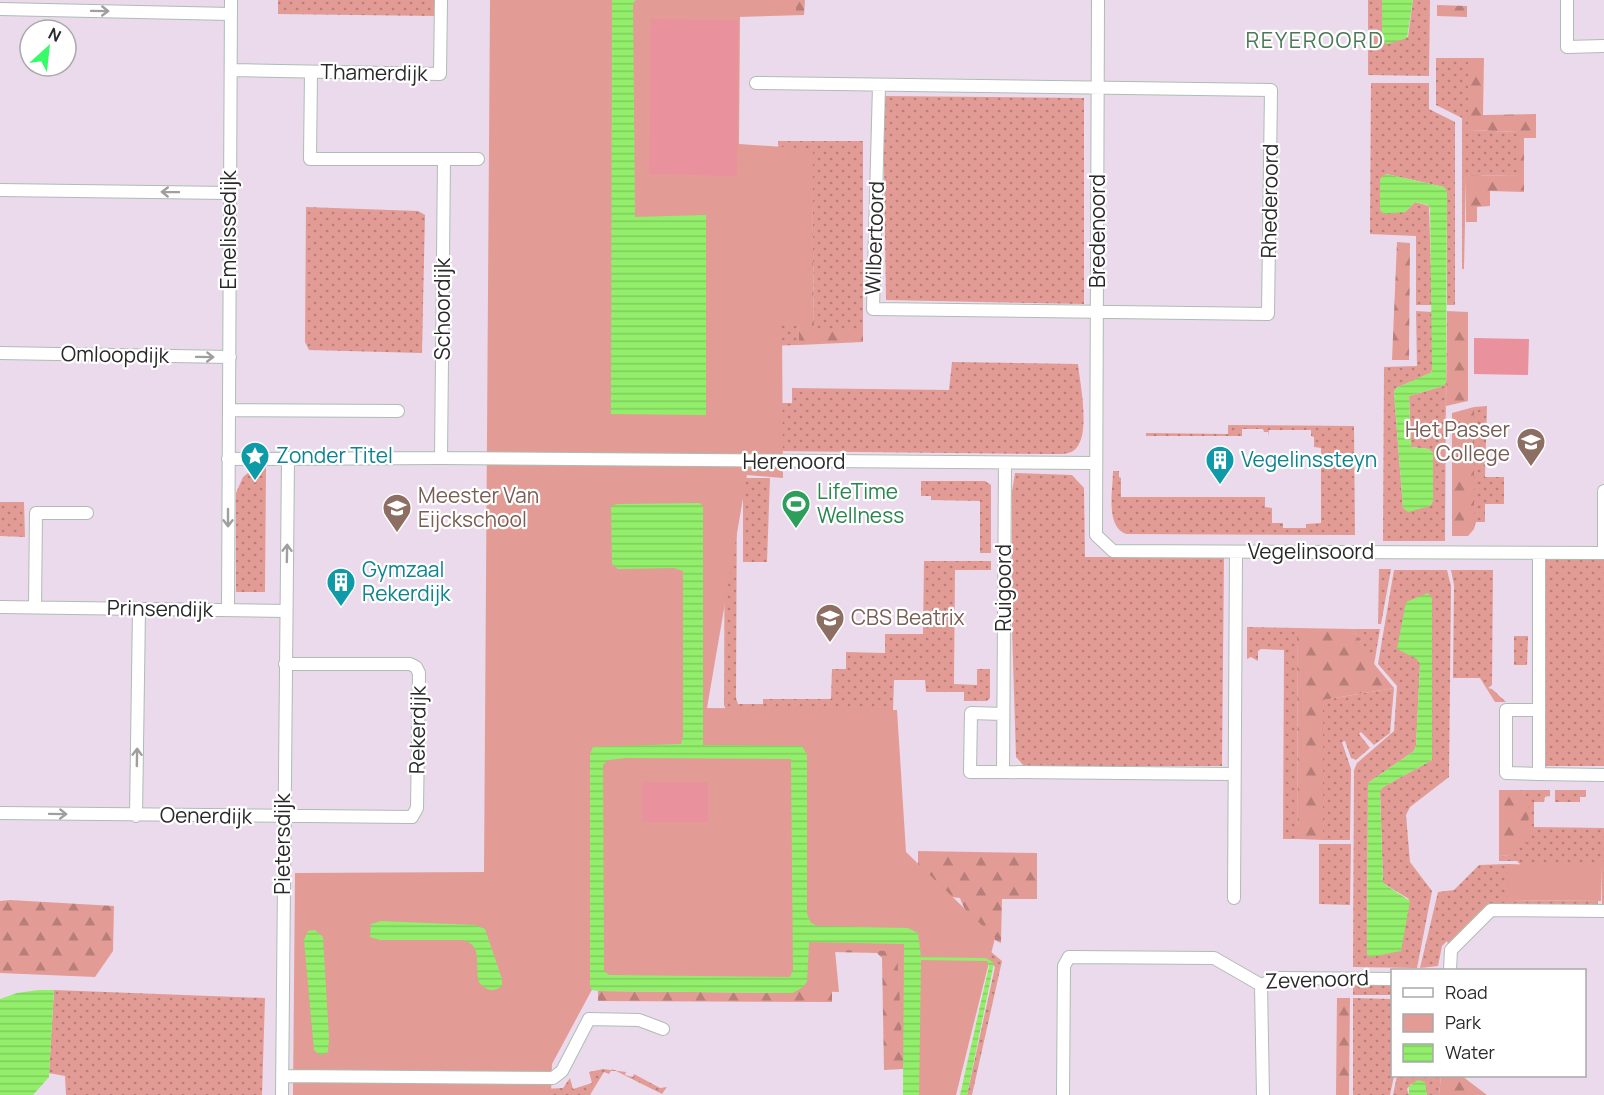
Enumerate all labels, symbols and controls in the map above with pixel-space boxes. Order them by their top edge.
one-way arrow [90,5,110,17]
north arrow [18,18,78,78]
text: N [45,22,65,47]
district label: REYEROORD [1245,25,1385,55]
street label: Thamerdijk [320,57,428,87]
street label: Rhederoord [1254,143,1284,259]
street label: Emelissedijk [214,170,242,290]
street label: Bredenoord [1083,174,1111,288]
street label: Wilbertoord [858,181,890,295]
one-way arrow [160,186,180,198]
street label: Schoordijk [428,257,456,360]
street label: Omloopdijk [61,339,170,369]
one-way arrow [195,351,215,363]
place label: Het Passer College [1405,415,1510,467]
school or university icon: Het Passer College [1515,426,1547,468]
place icon: Zonder Titel [239,440,271,482]
place label: Zonder Titel [276,441,393,469]
building icon: Vegelinssteyn [1204,444,1236,486]
place label: Vegelinssteyn [1241,445,1377,473]
street label: Herenoord [742,447,846,475]
place label: LifeTime Wellness [817,477,904,529]
place label: Meester Van Eijckschool [418,481,539,533]
sports icon: LifeTime Wellness [780,488,812,530]
school or university icon: Meester Van Eijckschool [381,492,413,534]
one-way arrow [222,507,234,527]
street label: Vegelinsoord [1248,537,1374,565]
one-way arrow [281,543,293,563]
street label: Ruigoord [989,544,1017,632]
place label: Gymzaal Rekerdijk [362,555,451,607]
building icon: Gymzaal Rekerdijk [325,566,357,608]
street label: Prinsendijk [107,593,214,623]
school or university icon: CBS Beatrix [814,602,846,644]
place label: CBS Beatrix [851,603,965,631]
street label: Rekerdijk [402,685,432,774]
one-way arrow [131,748,143,768]
street label: Pietersdijk [268,793,296,895]
street label: Oenerdijk [160,800,253,830]
one-way arrow [48,808,68,820]
street label: Zevenoord [1265,963,1369,995]
legend [1391,969,1586,1077]
text: Road [1445,980,1488,1004]
text: Park [1445,1010,1482,1034]
text: Water [1445,1040,1495,1064]

